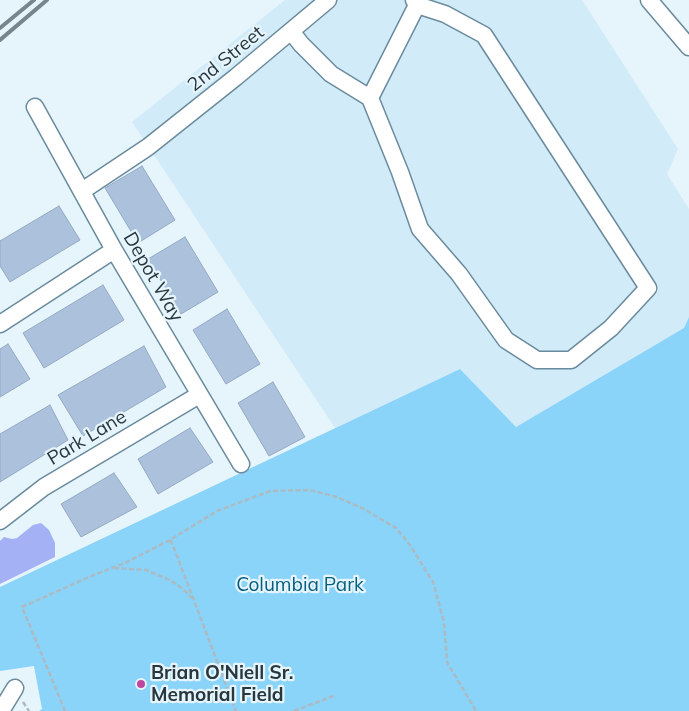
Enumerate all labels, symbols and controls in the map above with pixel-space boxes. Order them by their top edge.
street label: 2nd Street [183,21,269,97]
street label: Depot Way [118,228,188,326]
street label: Park Lane [43,406,131,470]
park label: Columbia Park [236,574,364,596]
place label: Brian O'Niell Sr. Memorial Field [151,662,293,706]
marker: Brian O'Niell Sr. Memorial Field [135,678,147,690]

